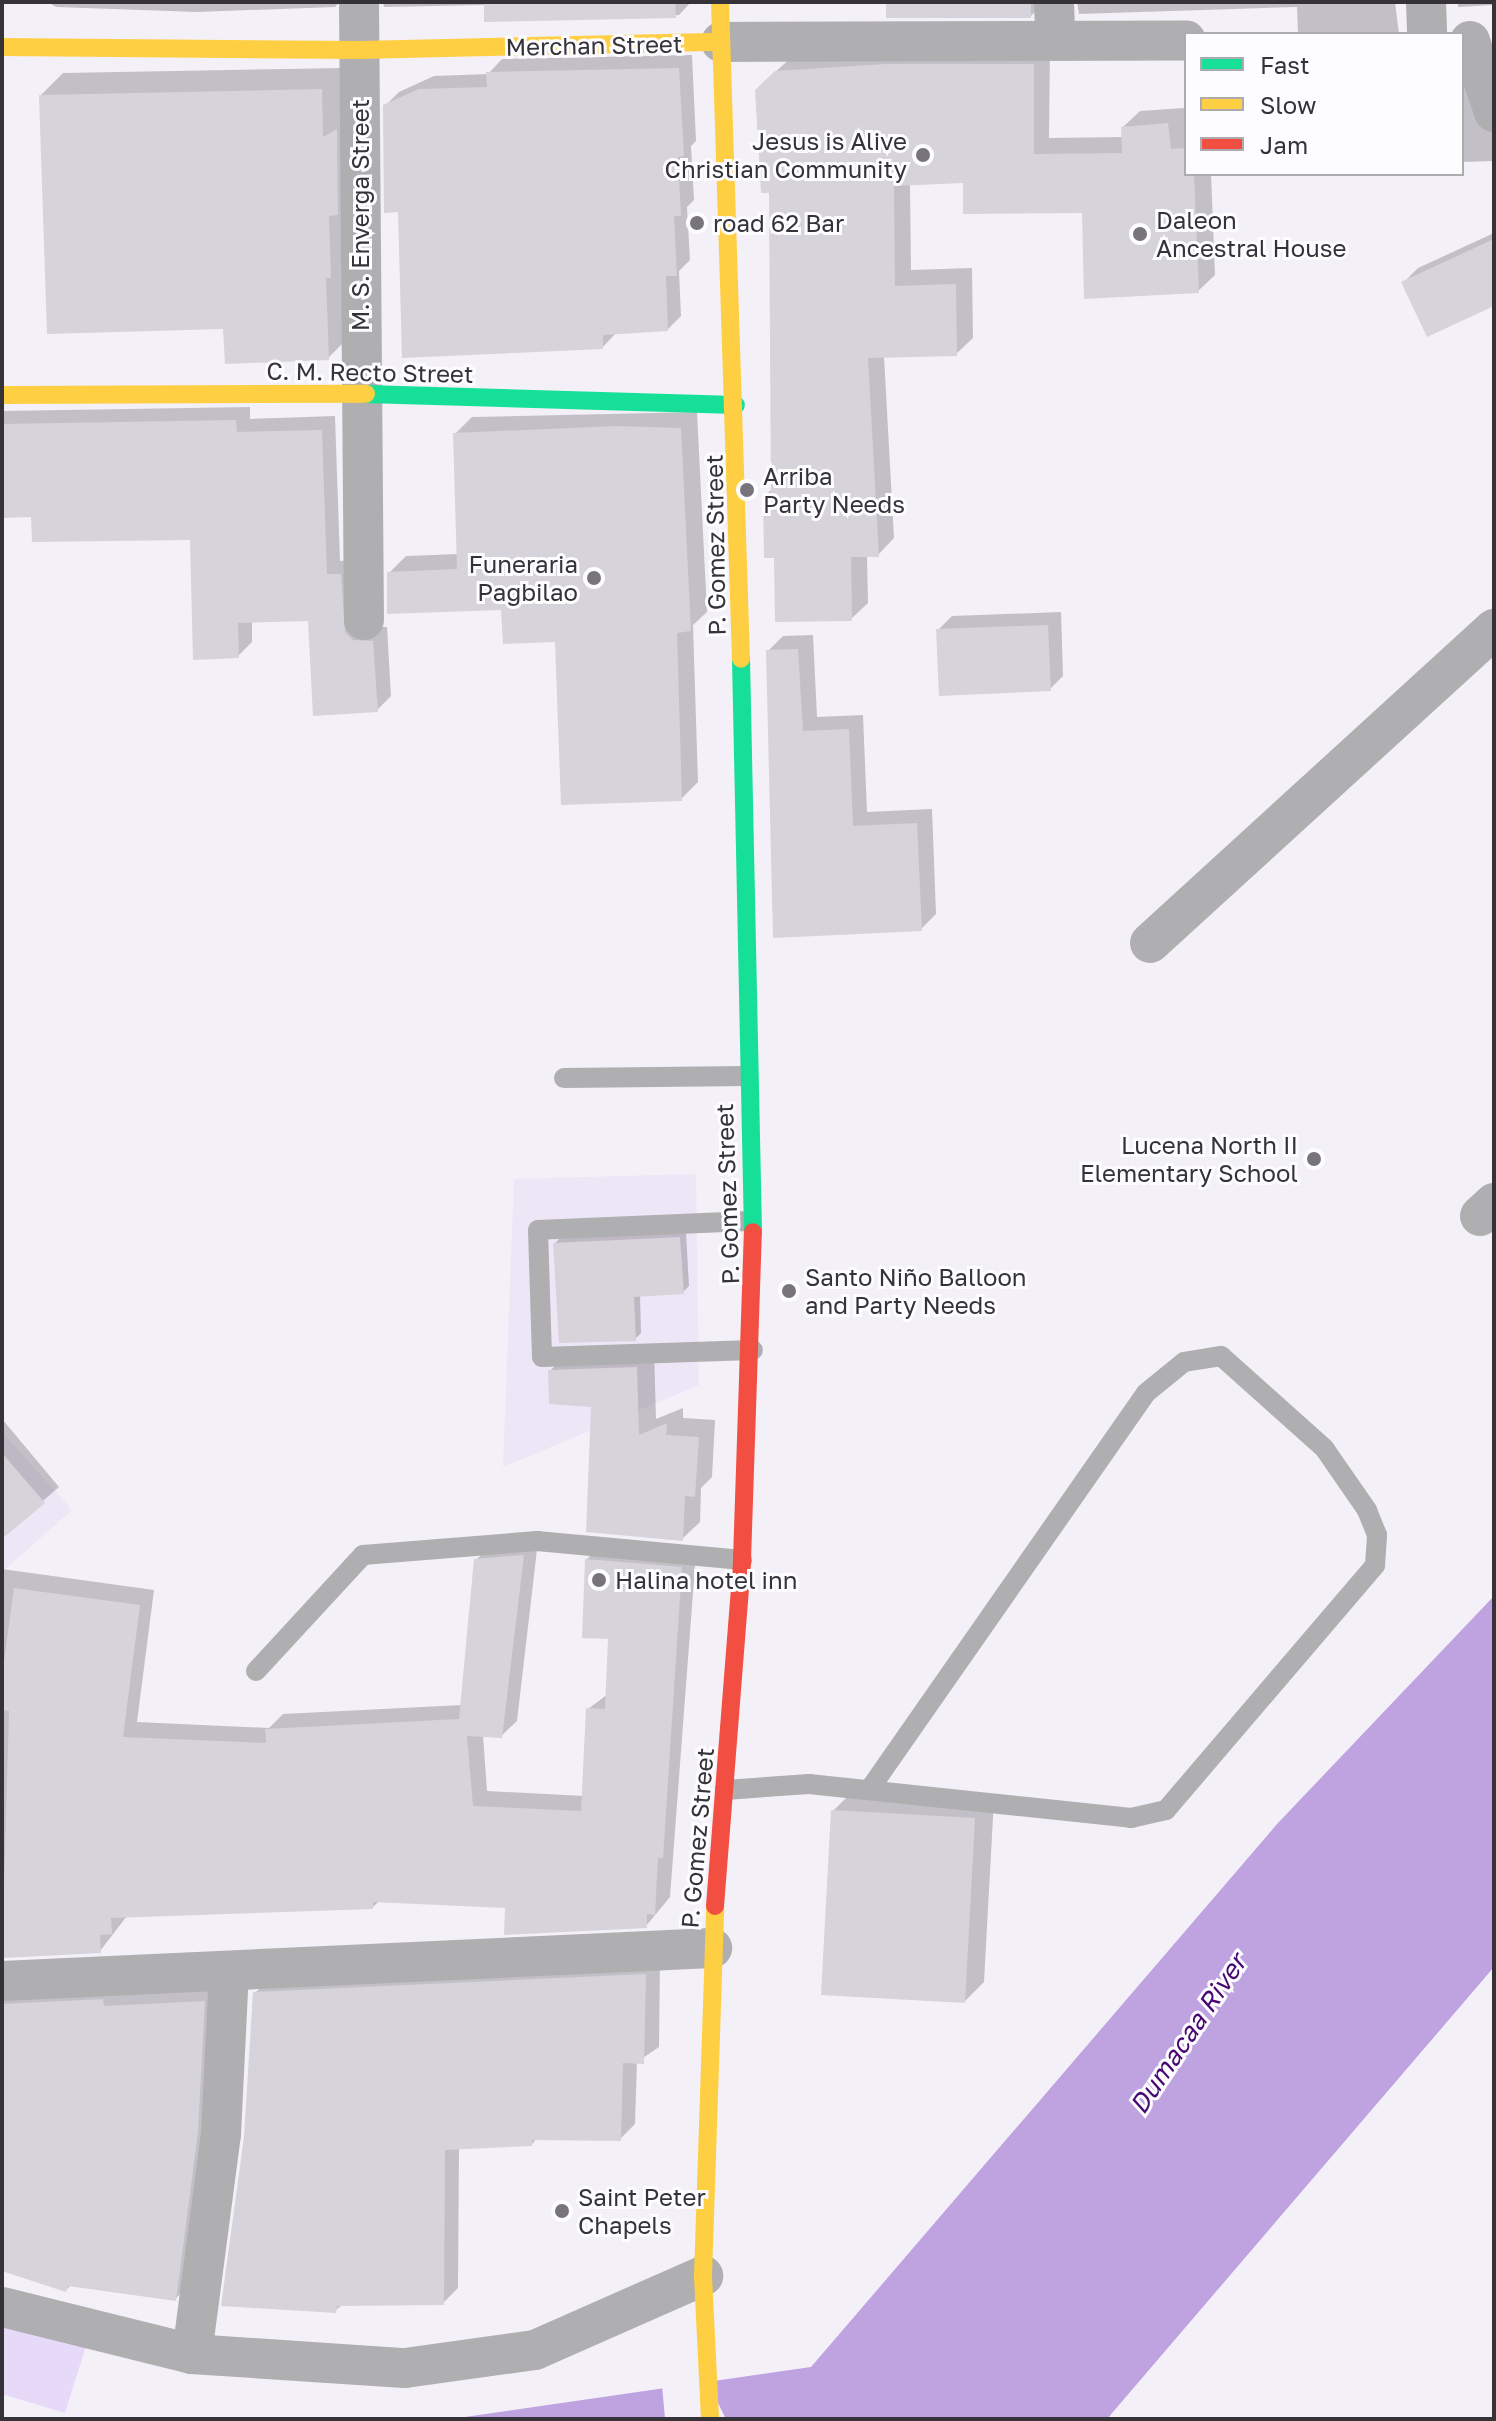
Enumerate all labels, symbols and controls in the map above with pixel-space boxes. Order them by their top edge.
street label: Merchan Street [505,29,683,61]
legend [1184,32,1464,176]
text: Fast [1260,50,1310,79]
text: Slow [1260,90,1316,119]
street label: M. S. Enverga Street [346,99,374,331]
place label: Jesus is Alive Christian Community [665,127,907,183]
text: Jam [1260,130,1308,159]
marker: Jesus is Alive Christian Community [914,146,932,164]
place label: Daleon Ancestral House [1156,206,1346,262]
place label: road 62 Bar [713,209,844,237]
marker: road 62 Bar [688,214,706,232]
marker: Daleon Ancestral House [1131,225,1149,243]
street label: C. M. Recto Street [266,356,474,388]
street label: P. Gomez Street [699,454,731,636]
place label: Arriba Party Needs [763,462,905,518]
marker: Arriba Party Needs [738,481,756,499]
place label: Funeraria Pagbilao [468,550,578,606]
marker: Funeraria Pagbilao [585,569,603,587]
street label: P. Gomez Street [709,1103,745,1285]
place label: Lucena North II Elementary School [1080,1131,1298,1187]
marker: Lucena North II Elementary School [1305,1150,1323,1168]
place label: Santo Niño Balloon and Party Needs [805,1263,1027,1319]
marker: Santo Niño Balloon and Party Needs [780,1282,798,1300]
place label: Halina hotel inn [615,1566,798,1594]
marker: Halina hotel inn [590,1571,608,1589]
street label: P. Gomez Street [675,1746,719,1930]
water label: Dumacaa River [1123,1948,1253,2120]
place label: Saint Peter Chapels [578,2183,706,2239]
marker: Saint Peter Chapels [553,2202,571,2220]

